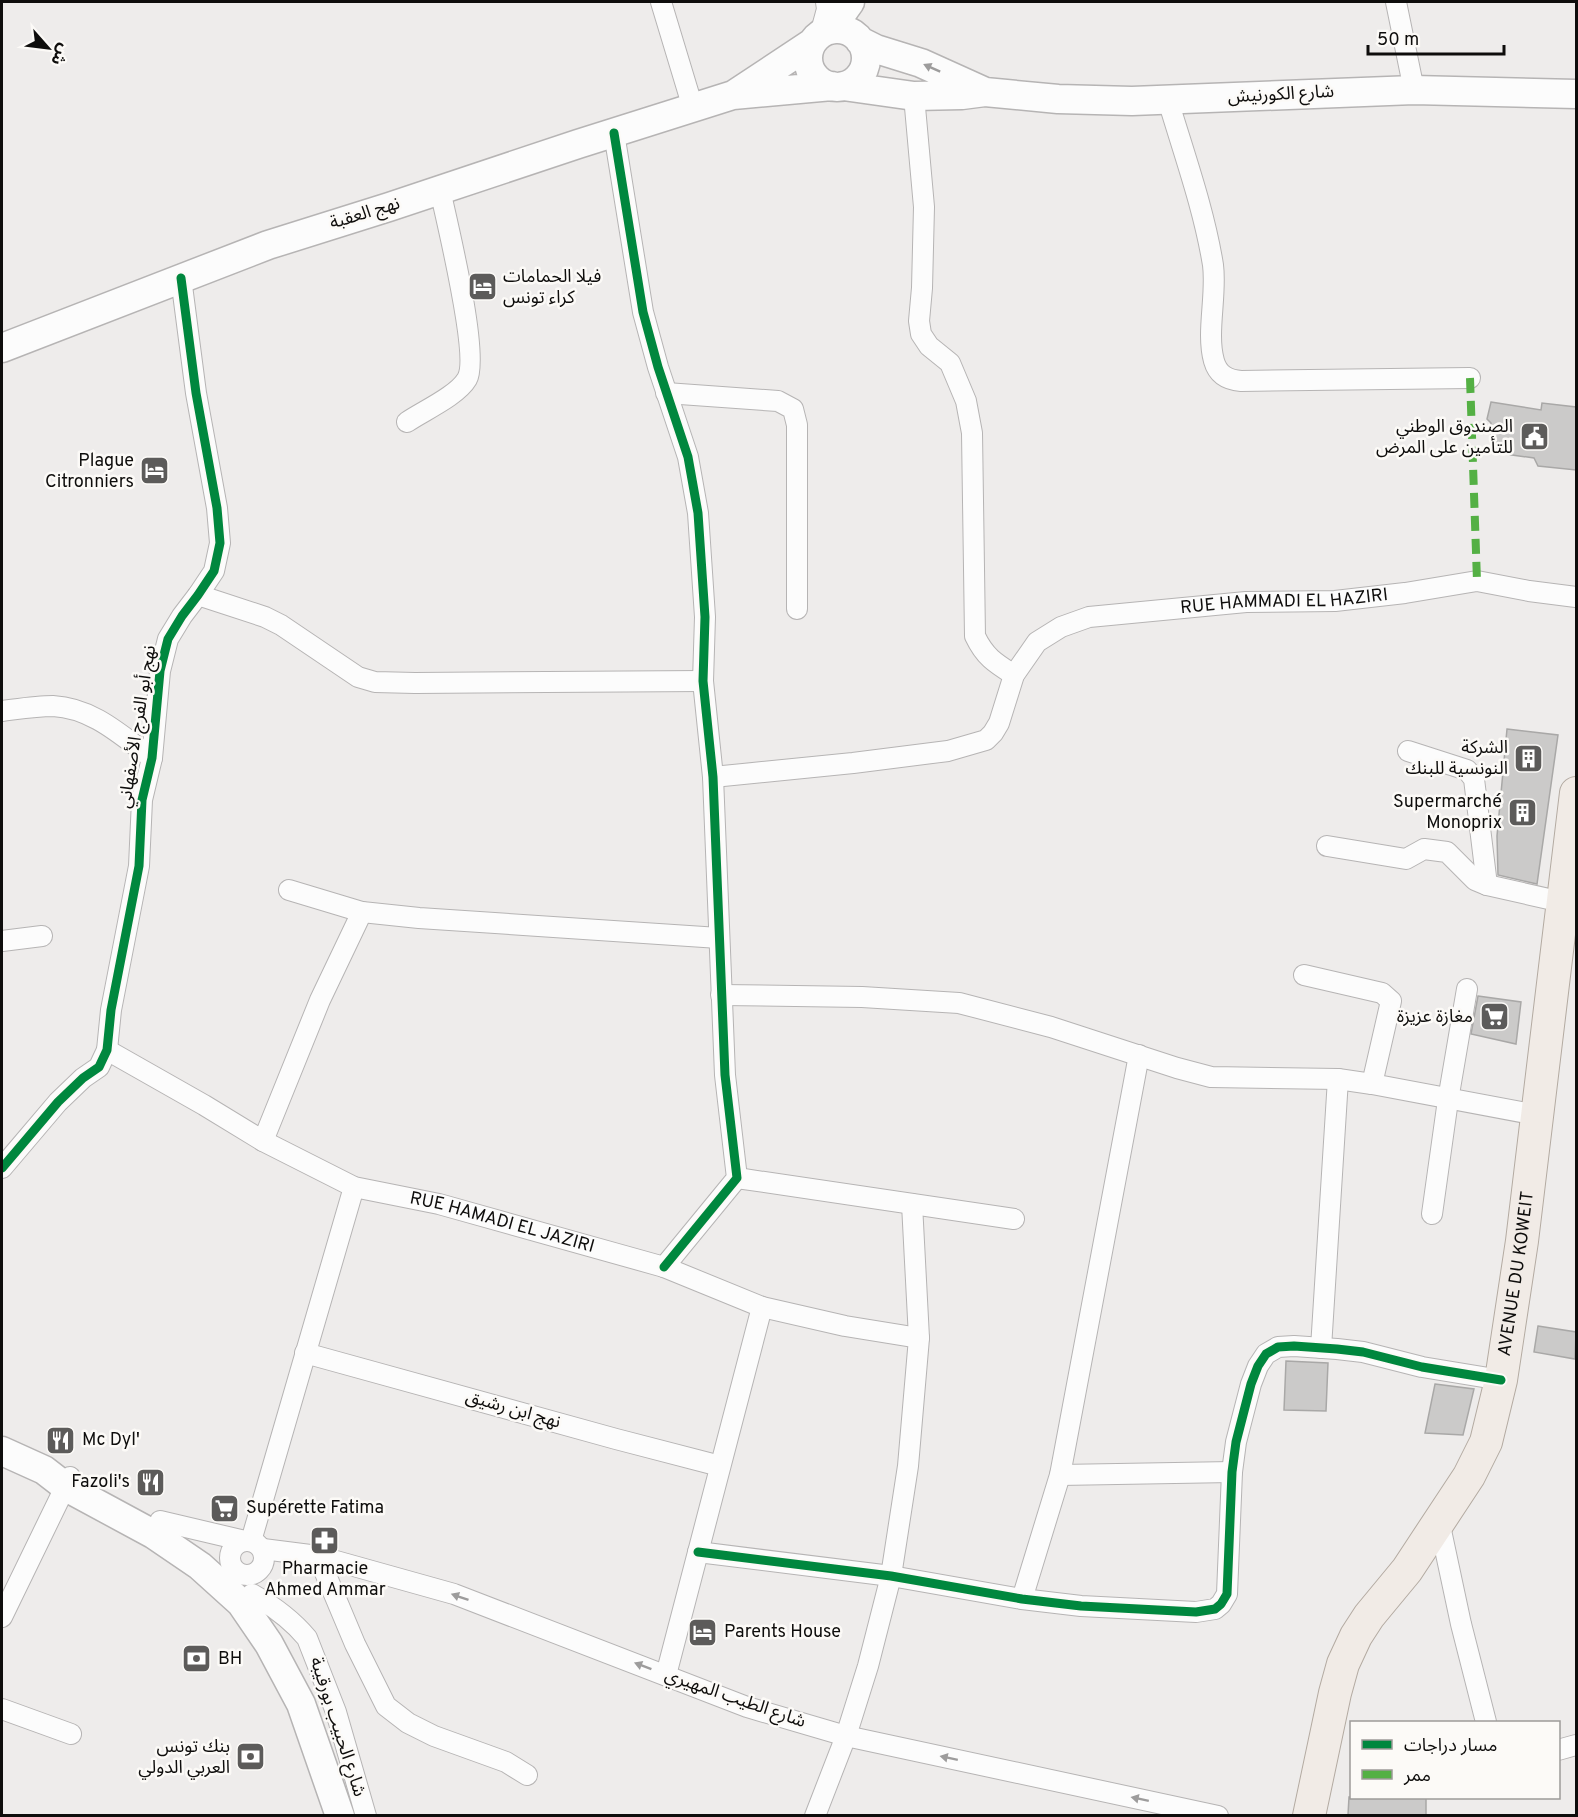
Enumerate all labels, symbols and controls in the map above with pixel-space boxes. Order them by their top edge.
north arrow [18,18,78,78]
scale bar [1368,18,1504,56]
text: 50 m [1377,29,1419,52]
text: ش [45,40,73,69]
one-way arrow [923,63,941,72]
street label: شارع الكورنيش [1227,81,1335,110]
street label: نهج العقبة [327,192,403,236]
place label: فيلا الحمامات كراء تونس [503,266,601,310]
hotel icon: فيلا الحمامات كراء تونس [466,271,498,303]
place label: الصندوق الوطني للتأمين على المرض [1376,416,1513,460]
public building icon: الصندوق الوطني للتأمين على المرض [1518,421,1550,453]
place label: Plague Citronniers [45,450,134,494]
hotel icon: Plague Citronniers [139,455,171,487]
street label: RUE HAMMADI EL HAZIRI [1179,584,1389,620]
street label: نهج أبو الفرج الأصفهاني [112,644,162,810]
place label: الشركة النونسية للبنك [1406,737,1508,781]
building icon: الشركة النونسية للبنك [1513,742,1545,774]
place label: Supermarché Monoprix [1393,791,1502,835]
building icon: Supermarché Monoprix [1507,796,1539,828]
supermarket icon: مغازة عزيزة [1478,1001,1510,1033]
place label: مغازة عزيزة [1397,1006,1473,1029]
street label: RUE HAMADI EL JAZIRI [408,1187,597,1259]
street label: AVENUE DU KOWEIT [1493,1190,1539,1358]
street label: نهج ابن رشيق [463,1385,563,1435]
restaurant icon: Mc Dyl' [45,1424,77,1456]
place label: Mc Dyl' [82,1429,140,1452]
restaurant icon: Fazoli's [135,1466,167,1498]
place label: Fazoli's [71,1471,130,1494]
supermarket icon: Supérette Fatima [209,1492,241,1524]
place label: Supérette Fatima [246,1497,384,1520]
pharmacy icon: Pharmacie Ahmed Ammar [309,1524,341,1556]
place label: Pharmacie Ahmed Ammar [264,1558,386,1602]
one-way arrow [451,1591,469,1601]
hotel icon: Parents House [687,1616,719,1648]
place label: Parents House [724,1621,841,1644]
bank icon: BH [181,1643,213,1675]
place label: BH [218,1648,242,1671]
street label: شارع الحبيب بورقيبة [303,1654,370,1800]
one-way arrow [633,1661,651,1671]
street label: شارع الطيب المهيري [661,1664,809,1735]
legend [1350,1721,1560,1799]
text: مسار دراجات [1404,1735,1498,1758]
place label: بنك تونس العربي الدولي [138,1736,230,1780]
bank icon: بنك تونس العربي الدولي [235,1741,267,1773]
one-way arrow [940,1753,959,1762]
text: ممر [1403,1765,1431,1788]
one-way arrow [1130,1794,1149,1803]

